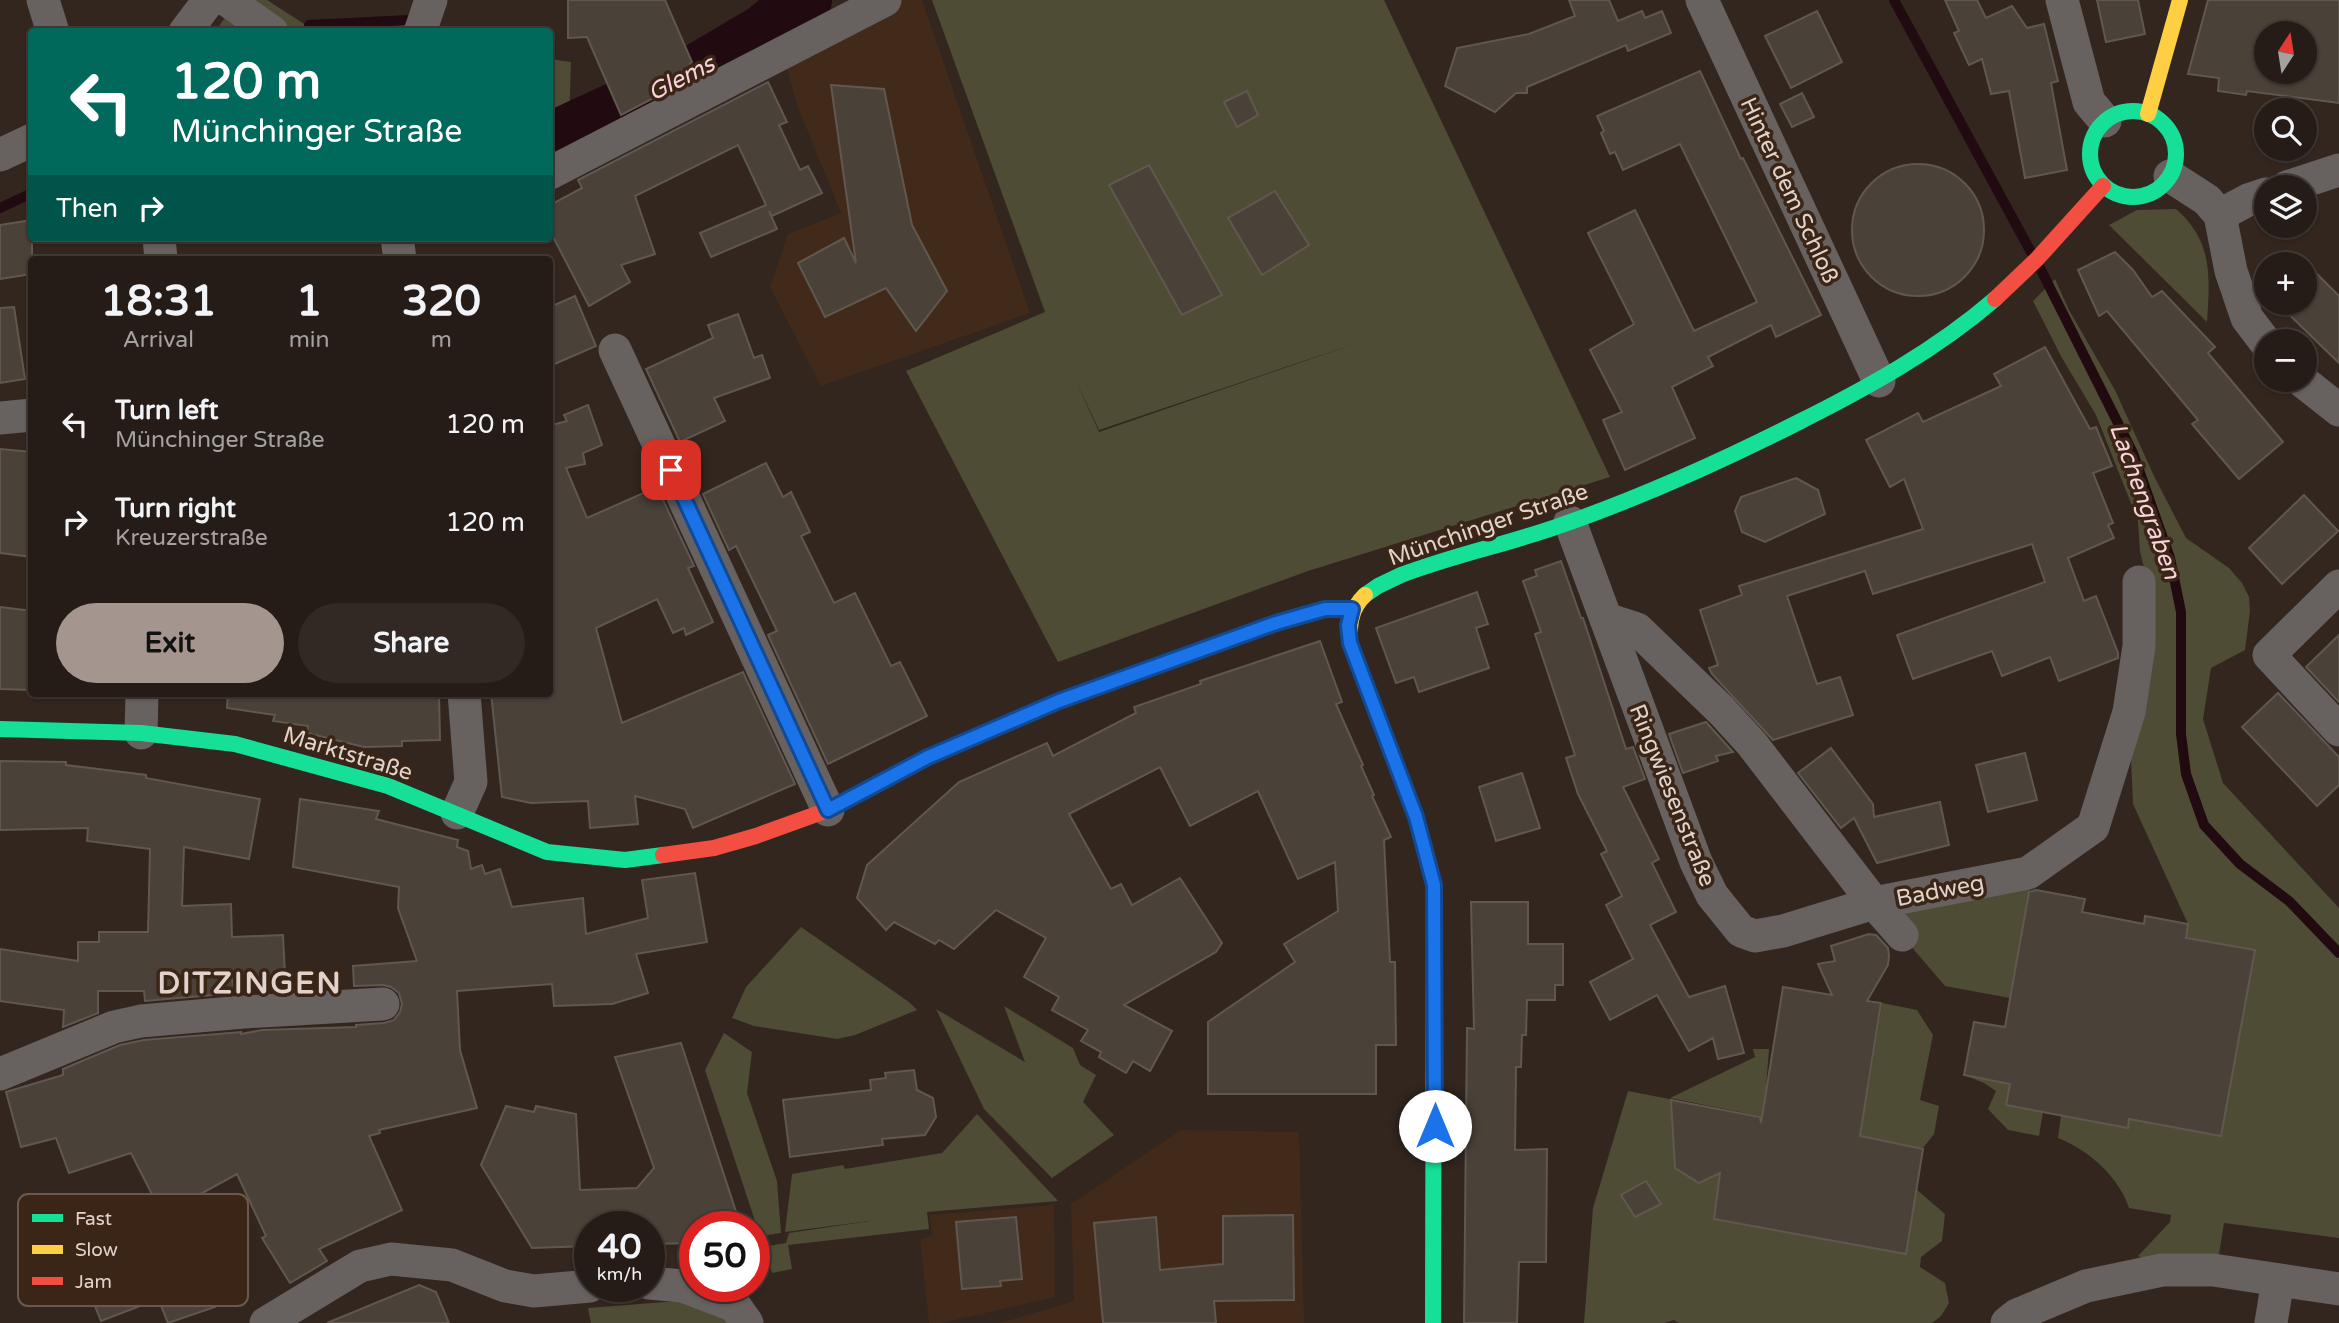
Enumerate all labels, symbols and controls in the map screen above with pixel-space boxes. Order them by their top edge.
north arrow [2254,21,2317,84]
map controls [2254,21,2317,392]
water label: Glems [643,49,721,108]
text: 120 m [171,53,321,112]
icon: left [56,56,147,147]
street label: Hinter dem Schloß [1734,93,1844,288]
button: search [2254,98,2317,161]
text: Münchinger Straße [171,113,462,151]
button: layers [2254,175,2317,238]
icon: right [132,189,170,227]
text: Then [56,193,118,224]
button: + [2254,252,2317,315]
text: 18:31 [100,276,217,327]
text: 1 [296,276,322,327]
text: 320 [402,276,481,327]
text: Arrival [123,326,194,354]
text: min [289,326,330,354]
text: m [431,326,452,354]
button: − [2254,329,2317,392]
text: Turn left [115,395,218,426]
icon: left [56,405,94,443]
text: 120 m [445,409,525,440]
water label: Lachengraben [2103,419,2187,585]
text: Münchinger Straße [115,426,324,454]
pin [641,440,701,500]
icon: arrive [652,451,690,489]
street label: Münchinger Straße [1385,478,1592,572]
text: Turn right [115,493,236,524]
icon: right [56,503,94,541]
text: 120 m [445,507,525,538]
text: Kreuzerstraße [115,524,268,552]
button: Exit [56,603,284,683]
button: Share [298,603,525,683]
street label: Ringwiesenstraße [1623,700,1721,891]
street label: Marktstraße [280,721,416,787]
street label: Badweg [1894,869,1987,913]
district label: DITZINGEN [157,965,343,1002]
position arrow [1398,1089,1472,1163]
legend [18,1194,248,1306]
text: Fast [75,1208,112,1230]
speed limit sign: 50 [679,1211,770,1302]
text: 40 [598,1226,641,1268]
text: Slow [75,1239,118,1261]
text: km/h [597,1263,642,1285]
text: Jam [75,1271,112,1293]

